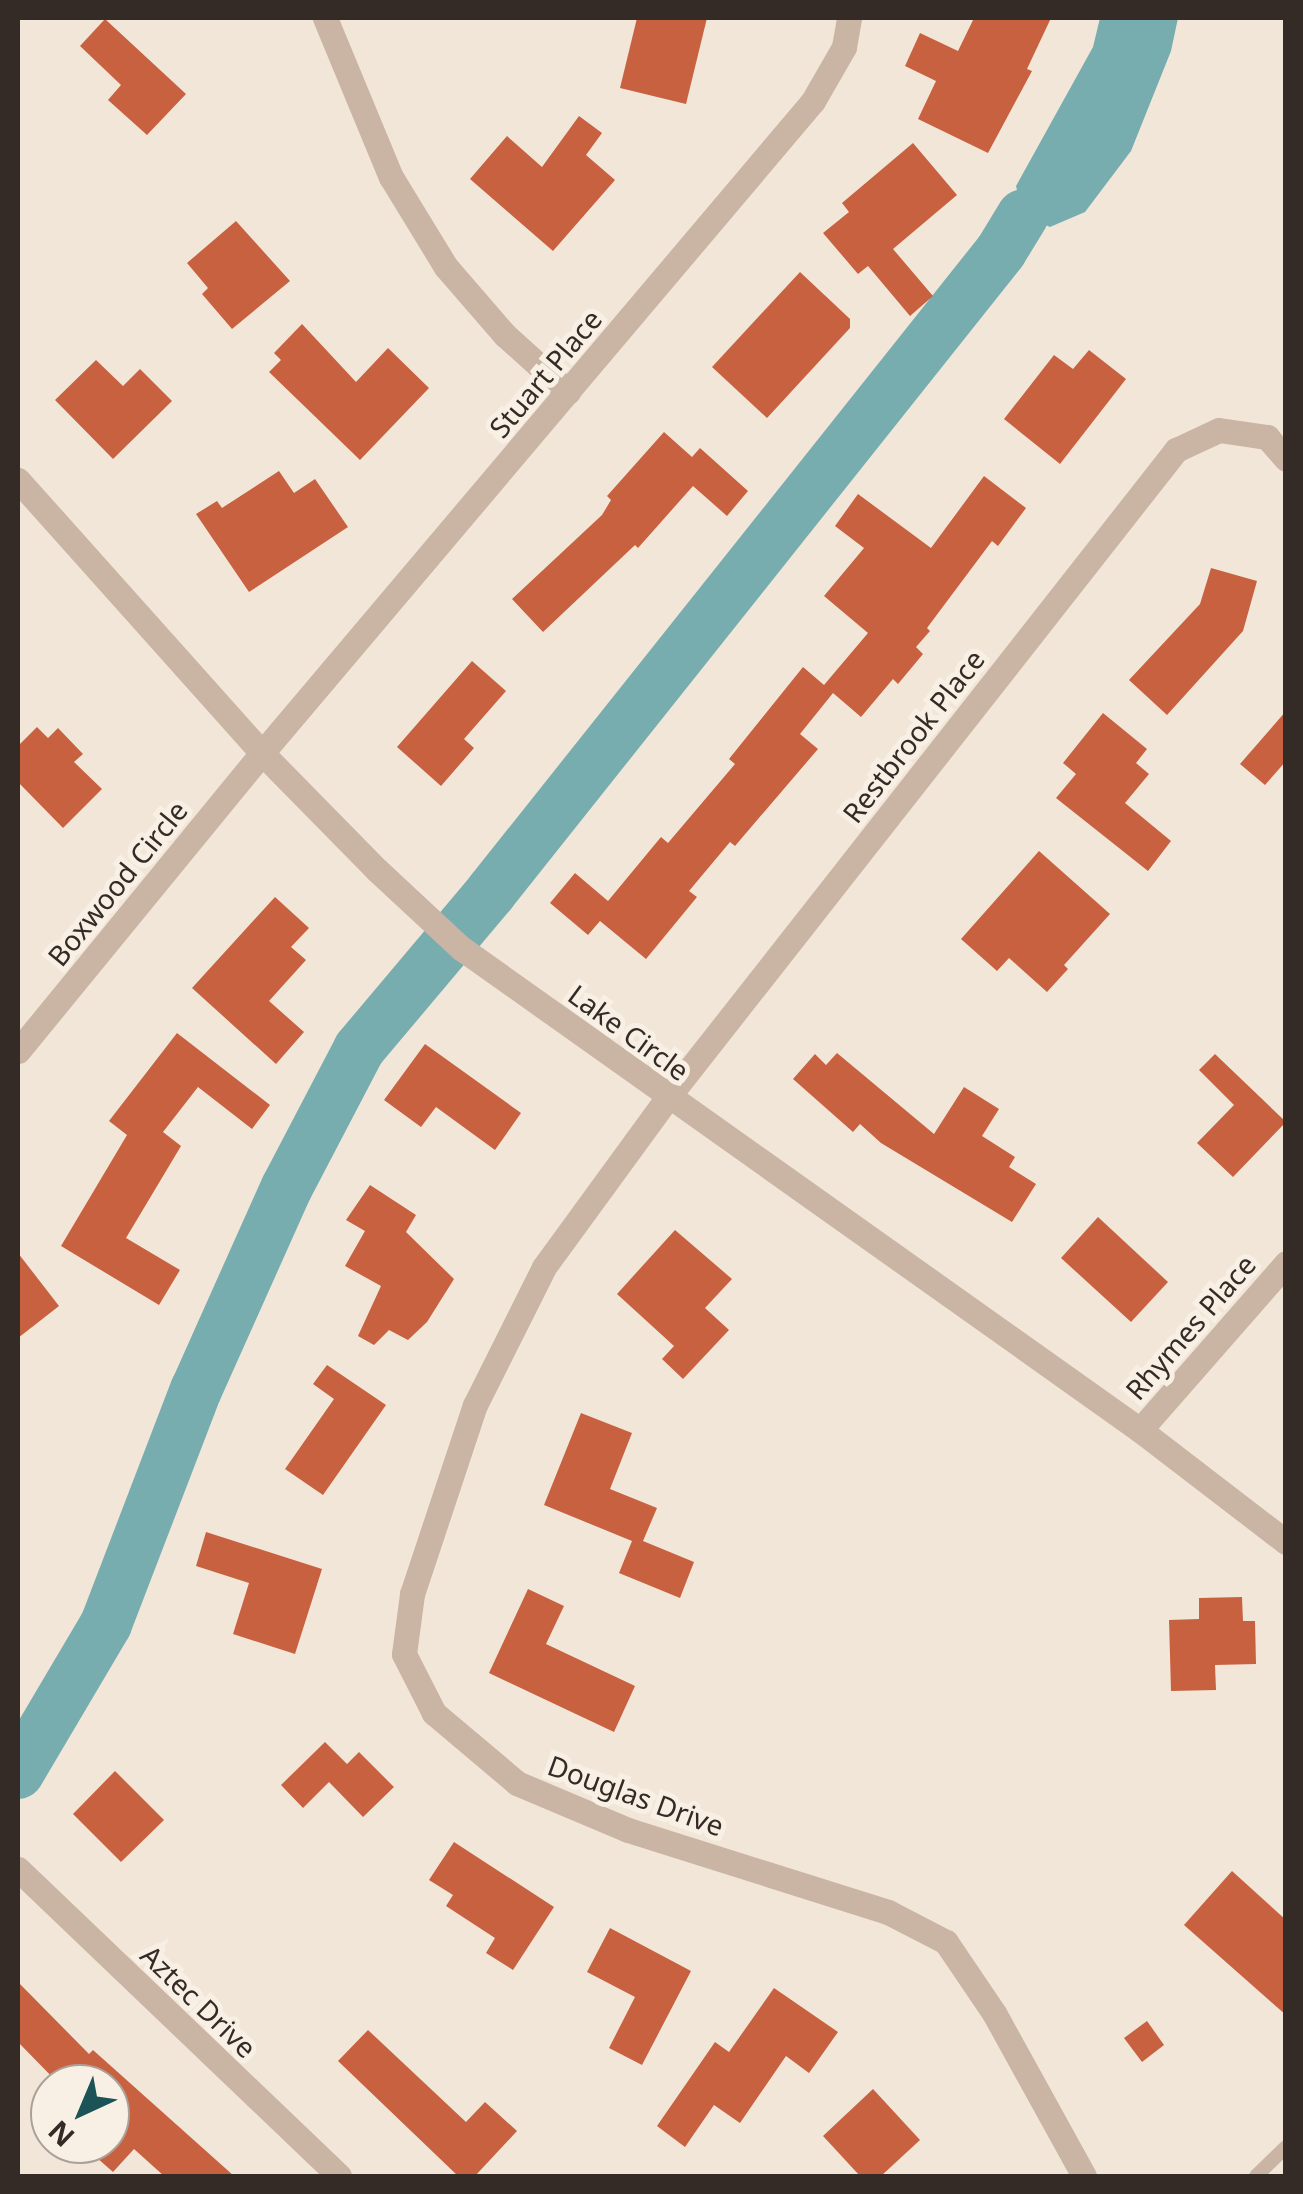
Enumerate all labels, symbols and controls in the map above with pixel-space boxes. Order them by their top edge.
street label: Stuart Place [482,302,608,444]
street label: Restbrook Place [835,643,991,829]
street label: Boxwood Circle [40,794,194,972]
street label: Lake Circle [562,977,696,1087]
street label: Rhymes Place [1118,1248,1262,1406]
street label: Douglas Drive [543,1748,729,1842]
street label: Aztec Drive [134,1938,264,2064]
north arrow [30,2064,130,2164]
text: N [39,2113,82,2156]

